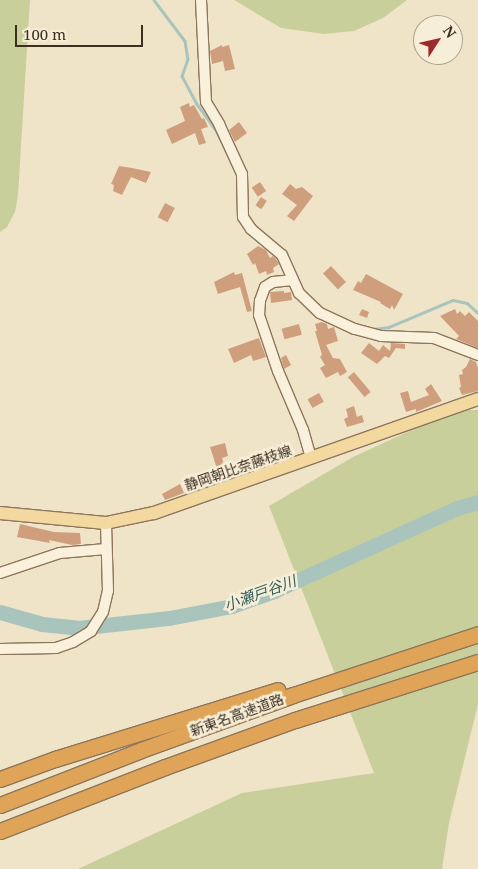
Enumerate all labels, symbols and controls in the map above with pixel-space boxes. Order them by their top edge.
scale bar [18,15,145,47]
north arrow [413,15,463,65]
text: N [439,22,461,42]
text: 100 m [23,24,66,44]
street label: 静岡朝比奈藤枝線 [182,442,294,494]
water label: 小瀬戸谷川 [222,572,298,614]
street label: 新東名高速道路 [188,690,286,740]

